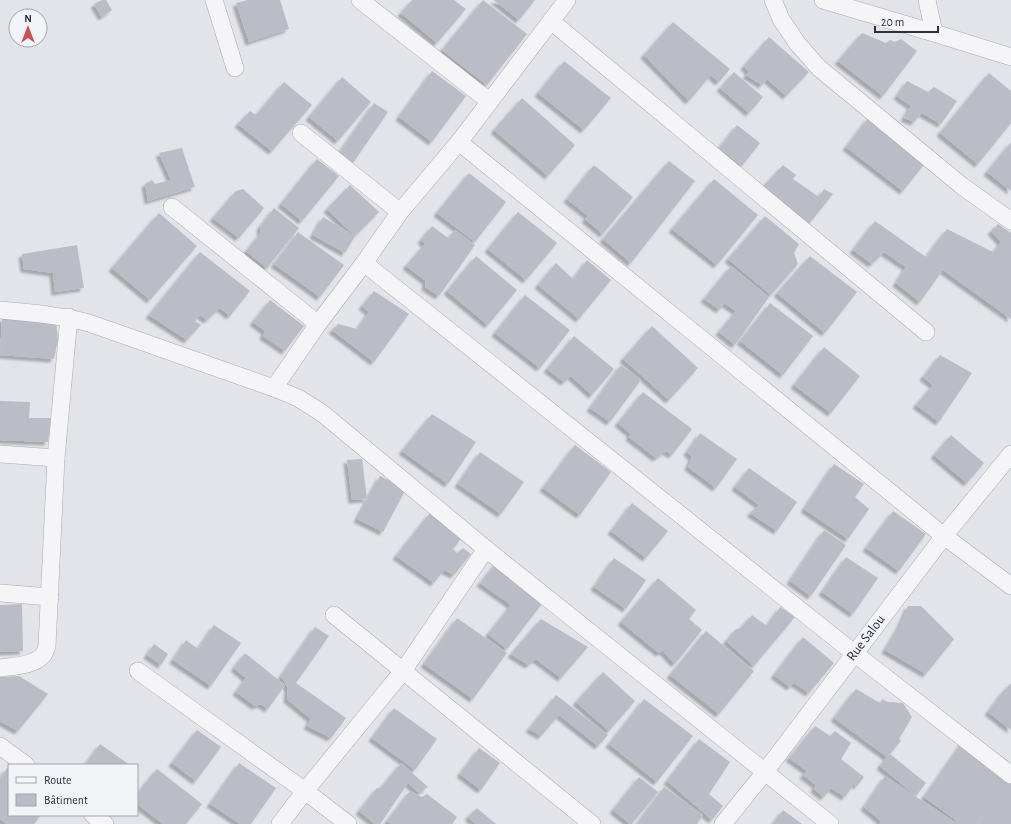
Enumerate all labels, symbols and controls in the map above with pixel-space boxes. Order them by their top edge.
north arrow [8,8,48,48]
scale bar [875,8,938,34]
text: N [24,13,32,24]
text: 20 m [881,16,904,28]
street label: Rue Salou [844,612,888,664]
legend [8,764,138,816]
text: Route [44,774,71,786]
text: Bâtiment [44,794,88,806]

